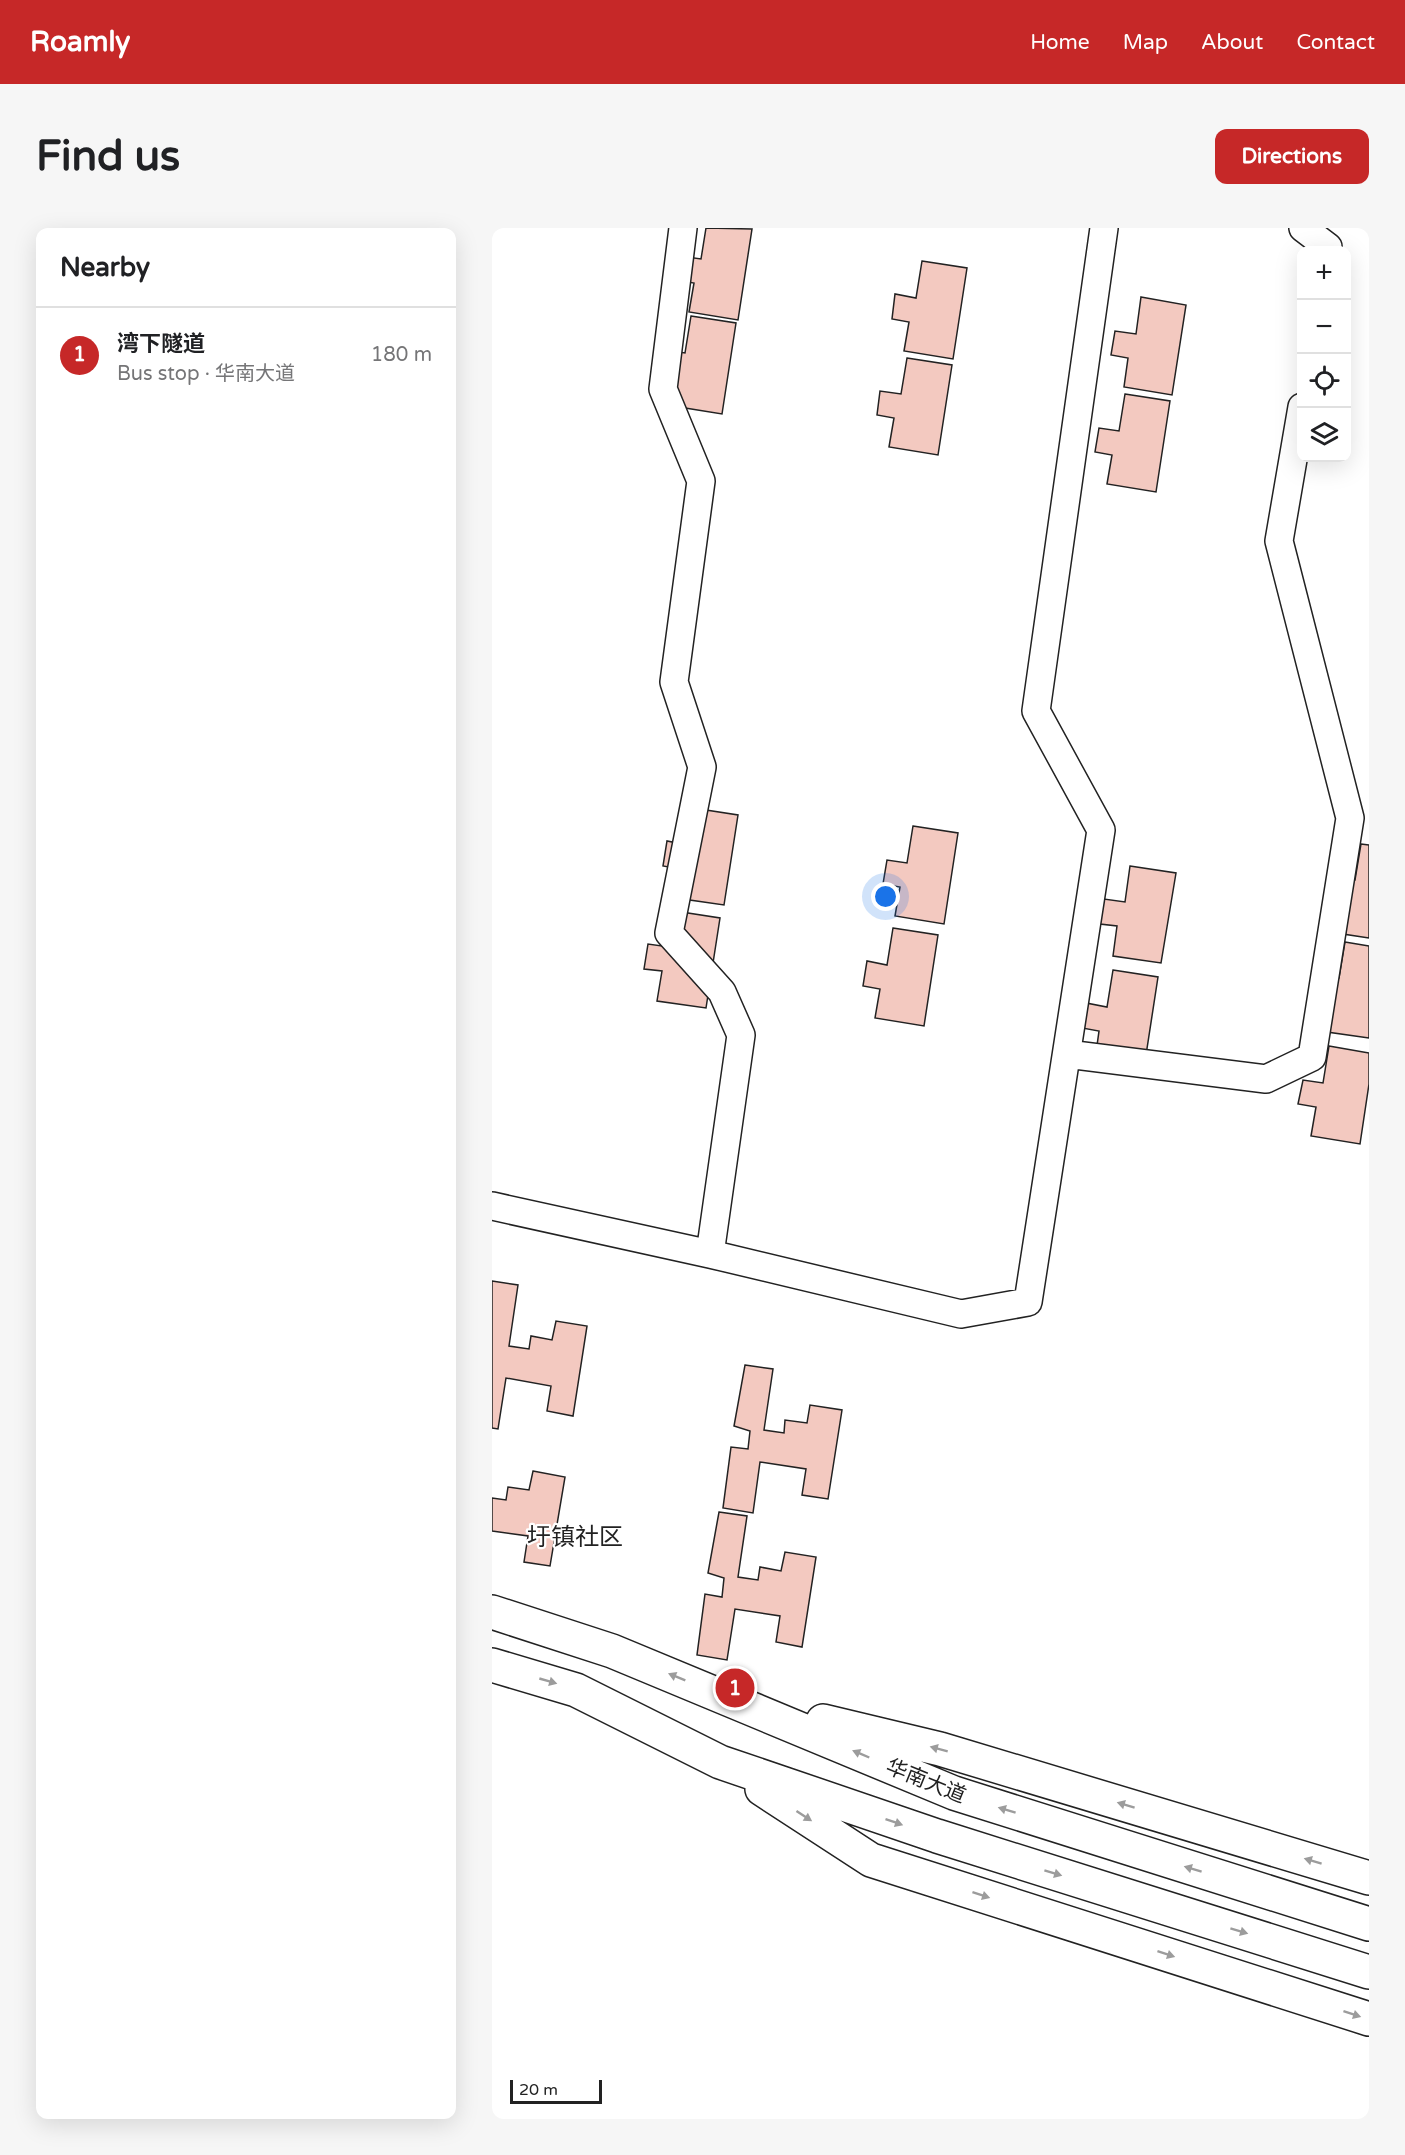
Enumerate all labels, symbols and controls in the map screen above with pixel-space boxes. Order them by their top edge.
text: Roamly [30,25,130,59]
text: Home [1030,30,1090,55]
text: Map [1123,30,1168,55]
text: About [1201,30,1263,55]
text: Contact [1296,30,1375,55]
button: Directions [1215,129,1369,184]
text: Find us [36,131,180,182]
map controls [1297,246,1351,462]
button: + [1297,246,1351,300]
text: Nearby [60,252,150,283]
button: − [1297,300,1351,354]
text: 湾下隧道 [117,331,205,357]
text: 1 [73,343,86,367]
text: 180 m [371,343,432,367]
button: locate [1297,354,1351,408]
text: Bus stop · 华南大道 [117,362,295,386]
button: layers [1297,408,1351,462]
your location [871,882,900,911]
district label: 圩镇社区 [527,1523,623,1552]
pin: 1 [716,1666,754,1710]
one-way arrow [667,1672,685,1682]
one-way arrow [539,1677,557,1686]
one-way arrow [930,1744,948,1754]
one-way arrow [852,1749,870,1758]
street label: 华南大道 [882,1754,969,1809]
one-way arrow [1117,1800,1135,1809]
one-way arrow [998,1805,1016,1814]
one-way arrow [796,1811,812,1822]
one-way arrow [885,1817,903,1827]
one-way arrow [1304,1856,1322,1865]
one-way arrow [1184,1864,1202,1873]
one-way arrow [1044,1868,1062,1878]
one-way arrow [972,1891,990,1900]
one-way arrow [1230,1927,1248,1936]
one-way arrow [1157,1950,1175,1960]
one-way arrow [1343,2010,1361,2019]
scale bar [510,2077,602,2104]
text: 20 m [519,2080,558,2100]

